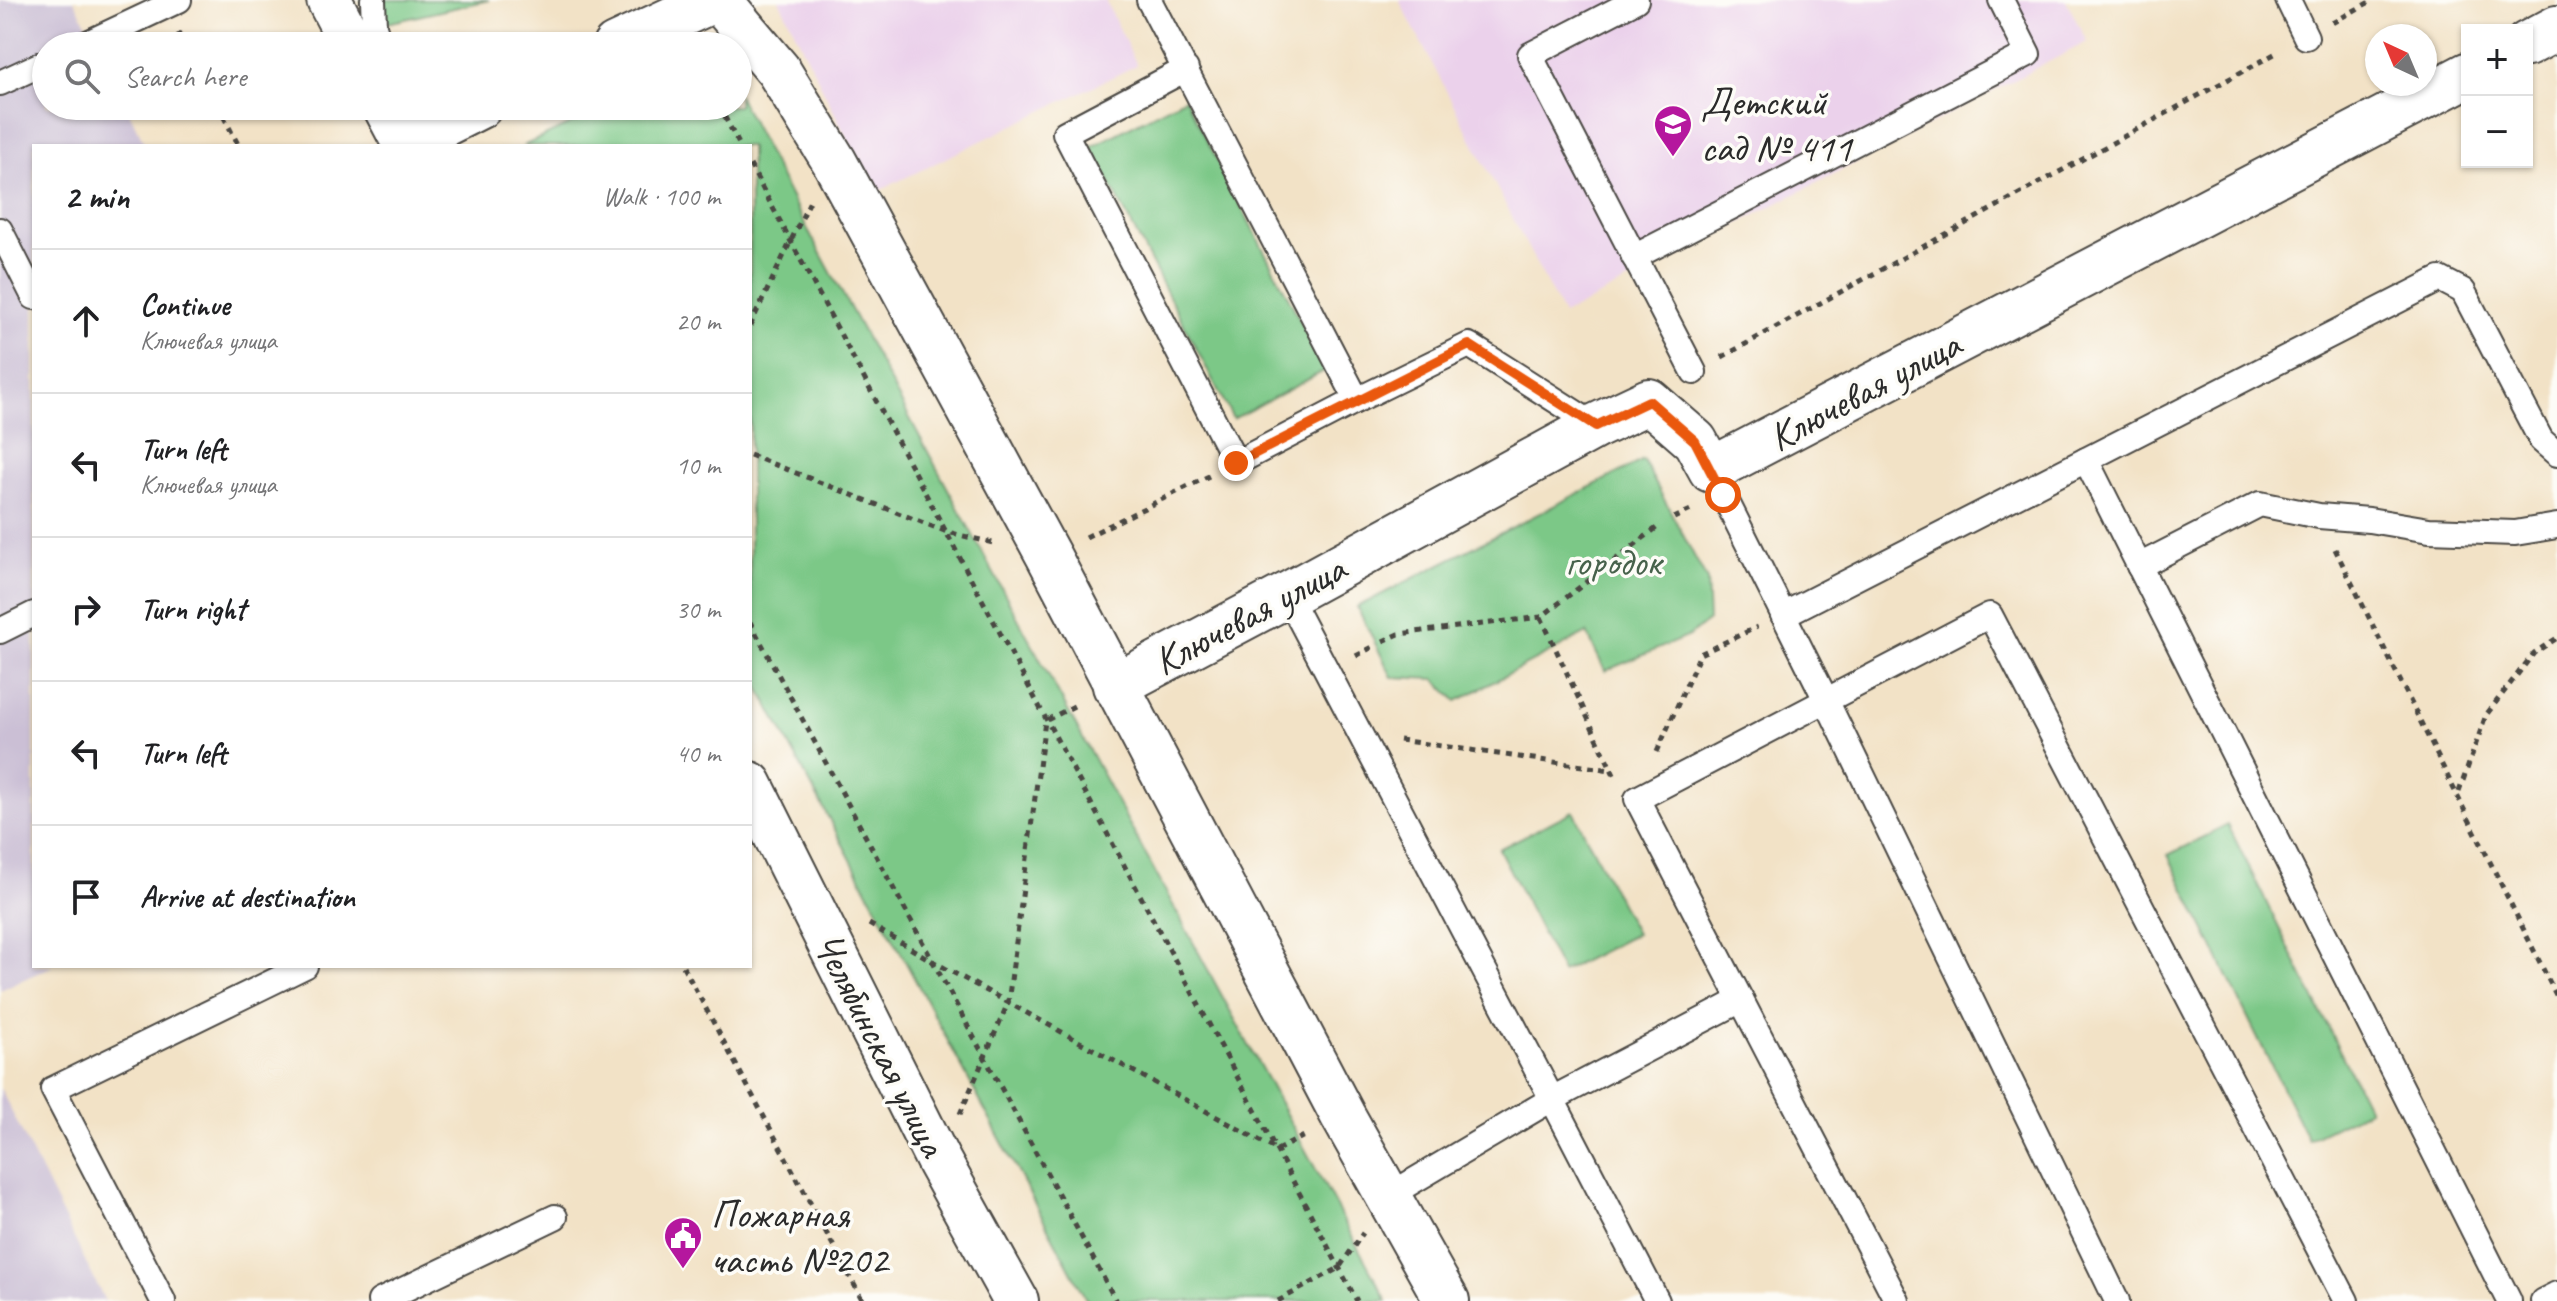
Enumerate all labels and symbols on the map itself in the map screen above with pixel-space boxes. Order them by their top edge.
north arrow [2365,24,2437,96]
place label: Детский сад № 411 [1701,77,1854,173]
school or university icon: Детский сад № 411 [1652,103,1694,158]
street label: Ключевая улица [1760,318,1971,462]
route end [1218,445,1254,481]
route start [1705,477,1741,513]
park label: городок [1565,537,1664,587]
street label: Ключевая улица [1145,542,1356,686]
street label: Челябинская улица [802,924,959,1167]
place label: Пожарная часть №202 [711,1189,891,1285]
public building icon: Пожарная часть №202 [662,1215,704,1270]

